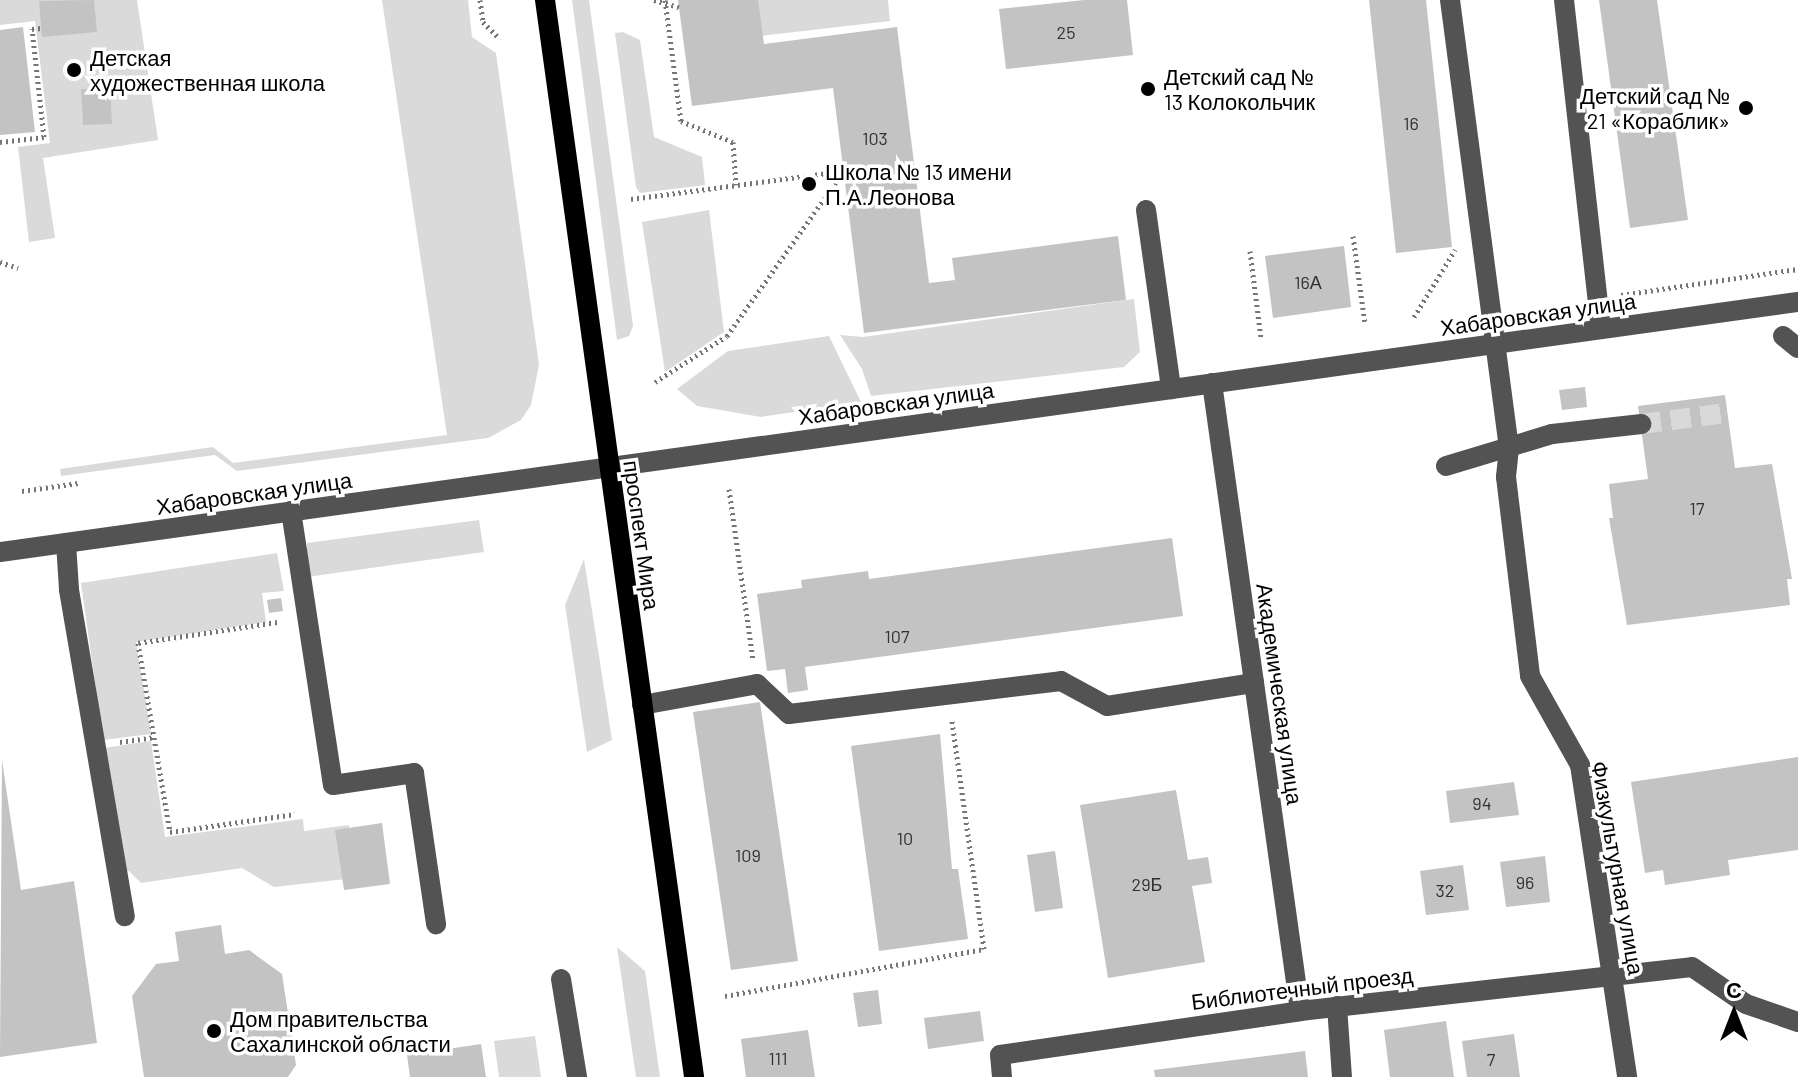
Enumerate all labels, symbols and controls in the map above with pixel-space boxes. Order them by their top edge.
house number: 25 [1057,21,1075,43]
place label: Детская художественная школа [90,44,325,96]
marker: Детская художественная школа [65,61,83,79]
place label: Детский сад № 13 Колокольчик [1164,63,1315,114]
marker: Детский сад № 13 Колокольчик [1139,80,1157,98]
place label: Детский сад № 21 «Кораблик» [1580,82,1730,134]
marker: Детский сад № 21 «Кораблик» [1737,99,1755,117]
house number: 16 [1403,112,1419,134]
house number: 103 [862,127,888,149]
place label: Школа № 13 имени П.А.Леонова [825,158,1012,210]
marker: Школа № 13 имени П.А.Леонова [800,175,818,193]
house number: 16А [1294,271,1322,293]
street label: Хабаровская улица [1438,287,1638,341]
street label: Хабаровская улица [796,376,996,430]
street label: проспект Мира [618,458,666,612]
street label: Хабаровская улица [154,466,354,520]
house number: 17 [1690,497,1704,519]
street label: Академическая улица [1251,582,1309,806]
house number: 107 [885,625,909,647]
street label: Физкультурная улица [1586,759,1650,977]
house number: 94 [1472,792,1492,814]
house number: 10 [897,827,913,849]
house number: 109 [735,844,761,866]
house number: 96 [1516,871,1534,893]
house number: 29Б [1132,873,1162,895]
house number: 32 [1436,879,1454,901]
street label: Библиотечный проезд [1190,961,1414,1015]
north arrow [1694,973,1774,1053]
text: С [1726,976,1742,1002]
place label: Дом правительства Сахалинской области [230,1005,451,1056]
marker: Дом правительства Сахалинской области [205,1022,223,1040]
house number: 111 [768,1047,788,1069]
house number: 7 [1487,1048,1495,1070]

